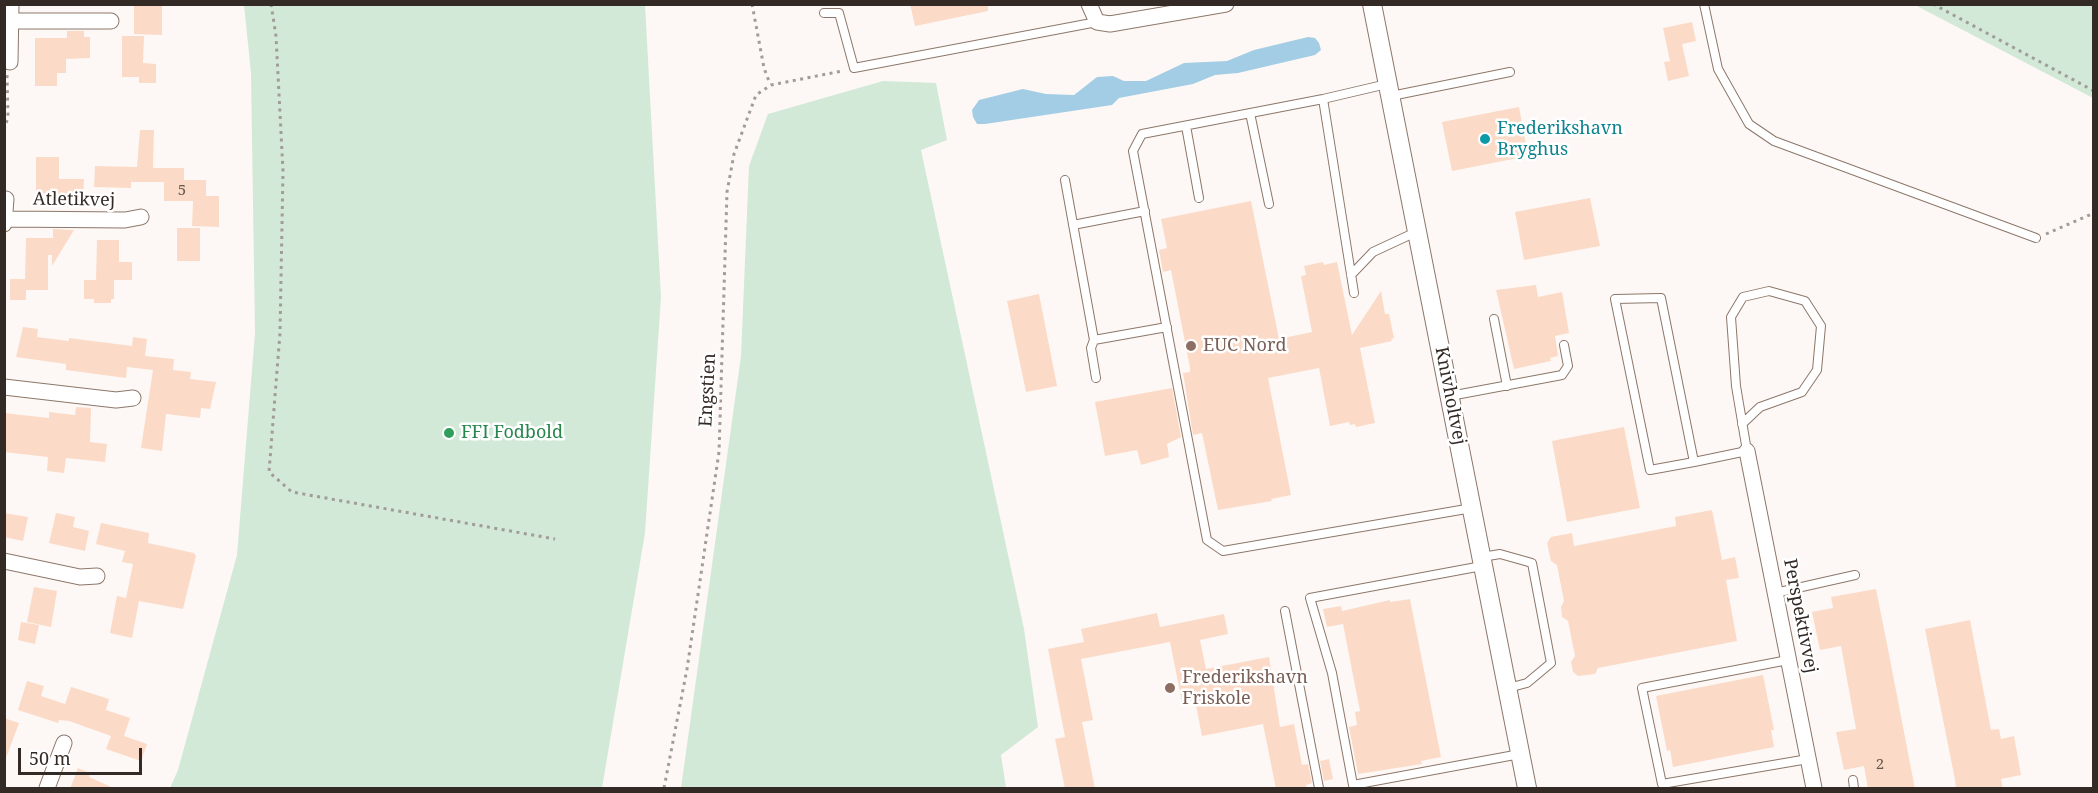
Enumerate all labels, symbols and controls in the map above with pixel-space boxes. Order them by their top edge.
place label: Frederikshavn Bryghus [1497,118,1623,160]
marker: Frederikshavn Bryghus [1478,132,1492,146]
house number: 5 [178,182,186,200]
street label: Atletikvej [33,188,115,212]
place label: EUC Nord [1203,335,1287,357]
marker: EUC Nord [1184,339,1198,353]
street label: Knivholtvej [1430,345,1470,447]
street label: Engstien [695,353,721,427]
place label: FFI Fodbold [461,422,563,444]
marker: FFI Fodbold [442,426,456,440]
street label: Perspektivvej [1778,557,1822,675]
place label: Frederikshavn Friskole [1182,667,1308,710]
marker: Frederikshavn Friskole [1163,681,1177,695]
scale bar [21,736,146,774]
text: 50 m [29,746,71,770]
house number: 2 [1876,756,1884,774]

